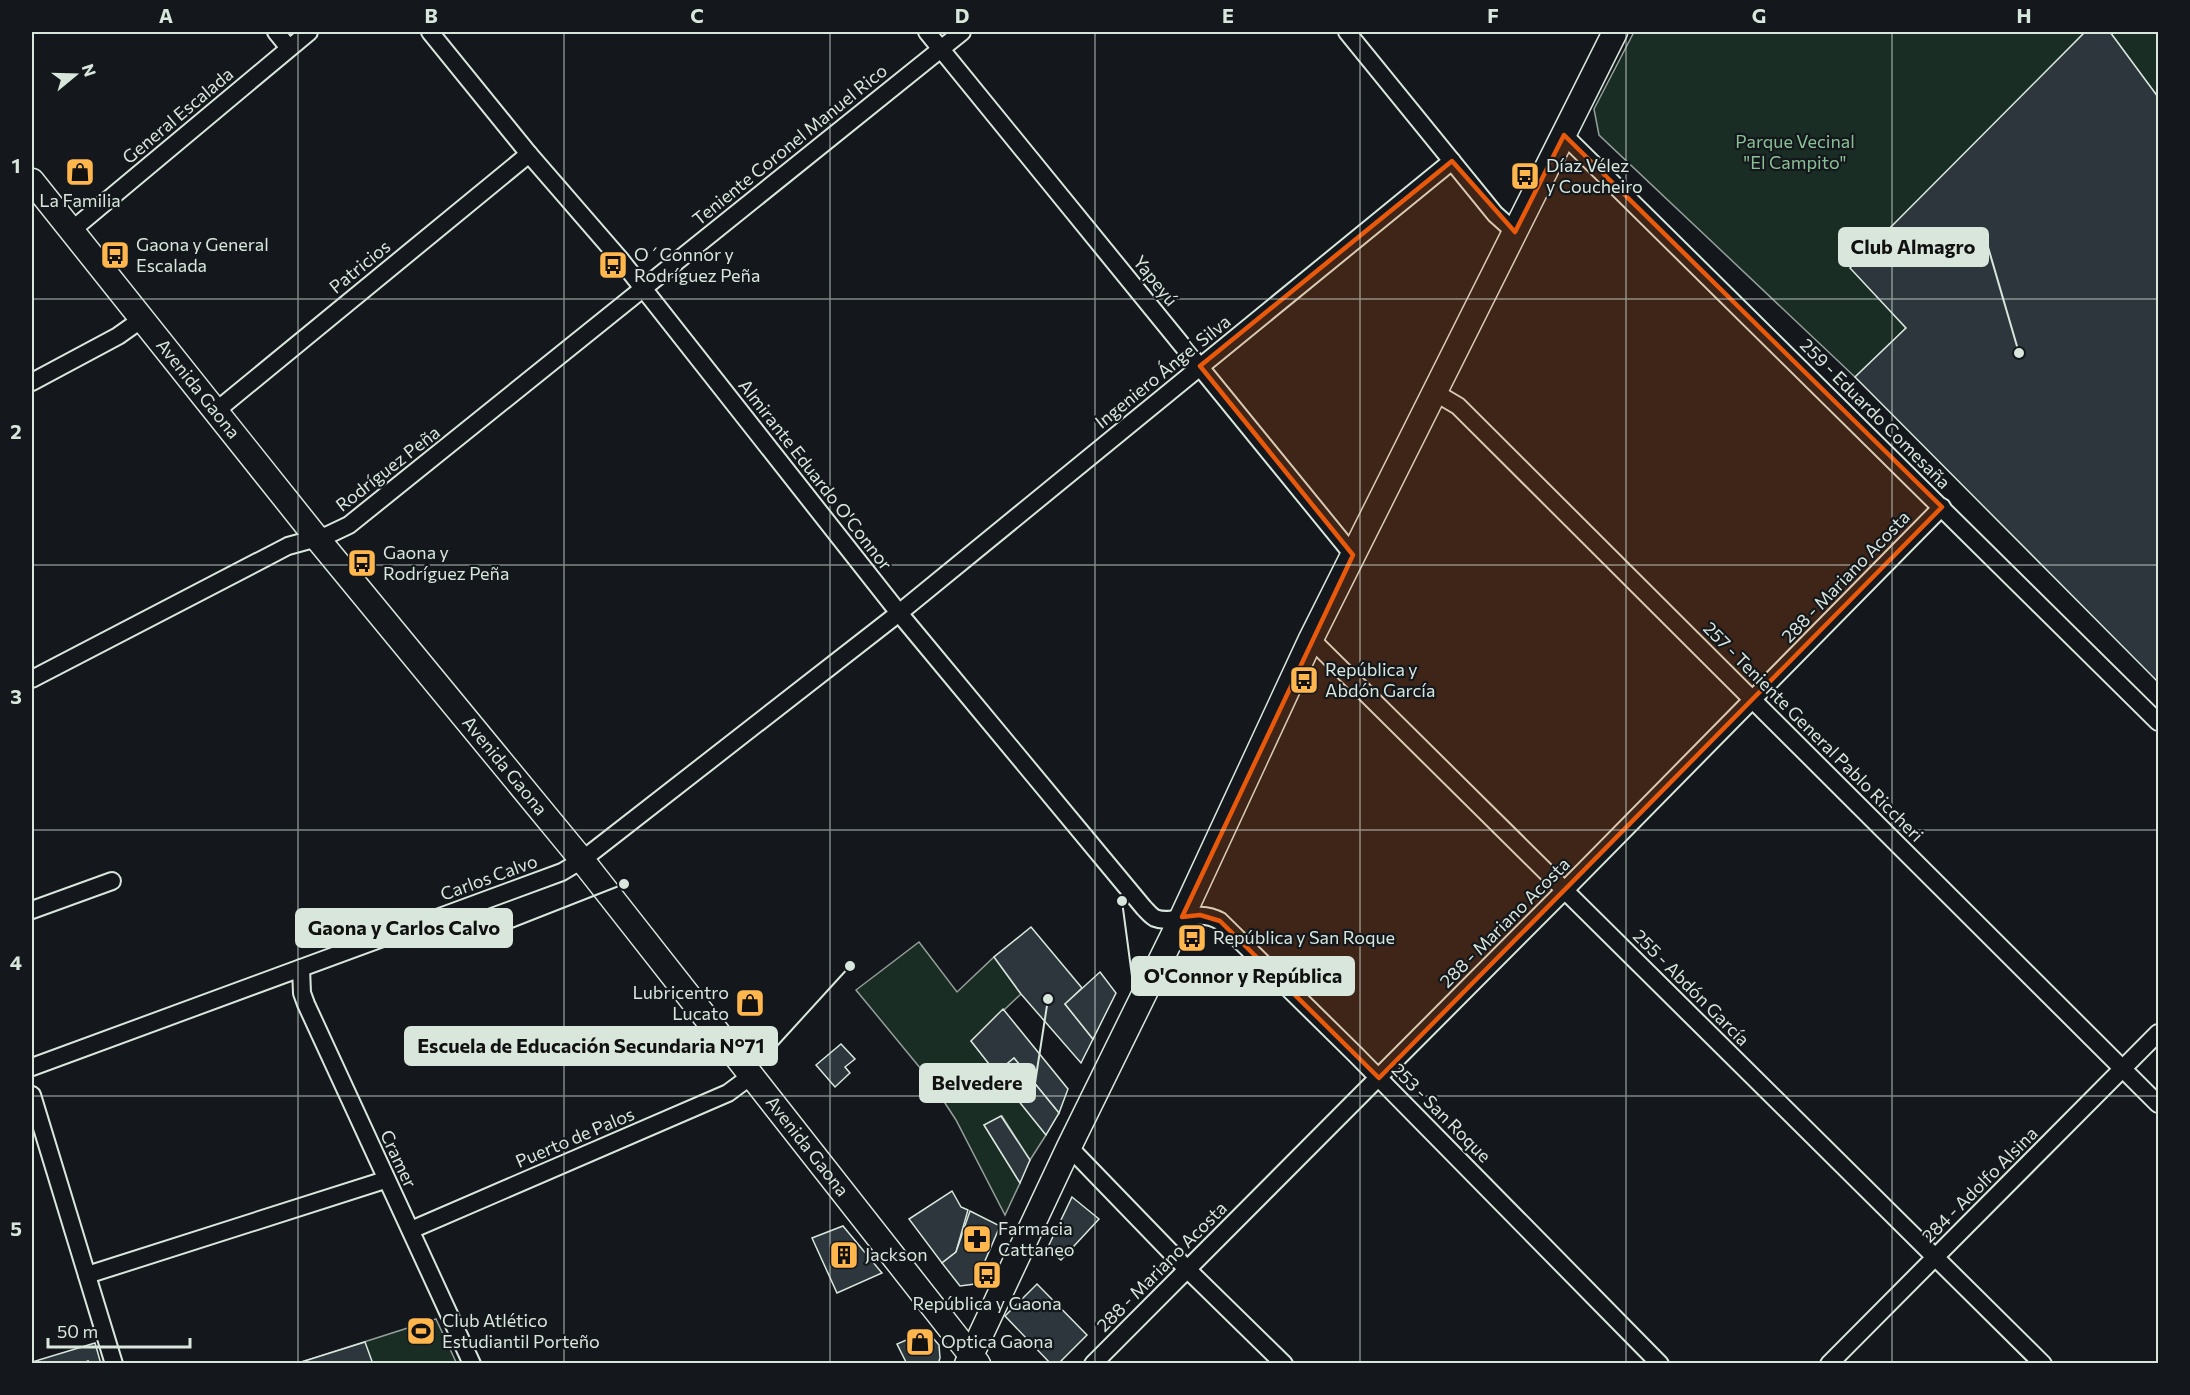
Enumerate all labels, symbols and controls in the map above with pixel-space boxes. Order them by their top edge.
text: A [159,3,173,27]
text: B [424,3,438,27]
text: C [690,3,704,27]
text: D [955,3,969,27]
text: E [1222,3,1234,27]
text: F [1487,3,1499,27]
text: G [1752,3,1766,27]
text: H [2017,3,2032,27]
north arrow [45,45,105,105]
street label: Teniente Coronel Manuel Rico [688,59,891,229]
text: N [79,61,101,79]
street label: General Escalada [117,62,237,168]
park label: Parque Vecinal "El Campito" [1735,130,1855,173]
text: 1 [11,153,21,177]
place label: Díaz Vélez y Coucheiro [1546,154,1643,197]
shop icon: La Familia [64,156,96,188]
bus stop icon: Díaz Vélez y Coucheiro [1509,160,1541,192]
place label: La Familia [39,189,121,211]
callout: Club Almagro [1839,228,1988,266]
place label: Gaona y General Escalada [136,233,269,276]
text: Club Almagro [1851,234,1976,258]
street label: Patricios [324,235,394,297]
bus stop icon: Gaona y General Escalada [99,239,131,271]
place label: O´Connor y Rodríguez Peña [634,243,760,286]
bus stop icon: O´Connor y Rodríguez Peña [597,249,629,281]
street label: Yapeyú [1129,251,1183,310]
street label: Ingeniero Ángel Silva [1090,310,1235,433]
street label: Avenida Gaona [152,334,245,443]
street label: 259 - Eduardo Comesaña [1796,334,1955,493]
street label: Almirante Eduardo O'Connor [734,375,897,574]
text: 2 [10,419,22,443]
street label: Rodríguez Peña [331,421,444,516]
street label: 288 - Mariano Acosta [1777,506,1914,647]
place label: Gaona y Rodríguez Peña [383,541,509,584]
bus stop icon: Gaona y Rodríguez Peña [346,547,378,579]
street label: 257 - Teniente General Pablo Riccheri [1699,617,1928,846]
place label: República y Abdón García [1325,658,1435,701]
bus stop icon: República y Abdón García [1288,664,1320,696]
text: 3 [10,684,22,708]
street label: Avenida Gaona [458,711,552,819]
street label: Carlos Calvo [437,849,540,905]
street label: 288 - Mariano Acosta [1435,853,1574,992]
callout: Gaona y Carlos Calvo [296,909,512,947]
text: Gaona y Carlos Calvo [308,915,500,939]
bus stop icon: República y San Roque [1176,922,1208,954]
street label: 255 - Abdón García [1629,925,1754,1050]
place label: República y San Roque [1213,926,1395,948]
text: 4 [10,950,22,974]
callout: O'Connor y República [1132,957,1354,995]
text: O'Connor y República [1144,963,1342,987]
place label: Lubricentro Lucato [632,981,729,1024]
shop icon: Lubricentro Lucato [734,987,766,1019]
callout: Escuela de Educación Secundaria N°71 [405,1027,777,1065]
text: Escuela de Educación Secundaria N°71 [417,1033,765,1057]
street label: 253 - San Roque [1388,1058,1496,1166]
callout: Belvedere [920,1064,1035,1102]
text: Belvedere [932,1070,1022,1094]
street label: Avenida Gaona [762,1091,854,1200]
street label: Puerto de Palos [512,1102,637,1172]
street label: 284 - Adolfo Alsina [1917,1122,2042,1247]
street label: Cramer [376,1126,422,1191]
street label: 288 - Mariano Acosta [1092,1197,1231,1336]
text: 5 [10,1216,22,1240]
place label: Farmacia Cattaneo [998,1217,1074,1260]
pharmacy icon: Farmacia Cattaneo [961,1223,993,1255]
building icon: Jackson [828,1239,860,1271]
place label: Jackson [865,1243,928,1265]
bus stop icon: República y Gaona [971,1259,1003,1291]
place label: República y Gaona [912,1292,1062,1314]
place label: Club Atlético Estudiantil Porteño [442,1309,600,1352]
scale bar [48,1311,190,1349]
sports icon: Club Atlético Estudiantil Porteño [405,1315,437,1347]
text: 50 m [57,1320,98,1342]
shop icon: Optica Gaona [904,1326,936,1358]
place label: Optica Gaona [941,1330,1053,1352]

